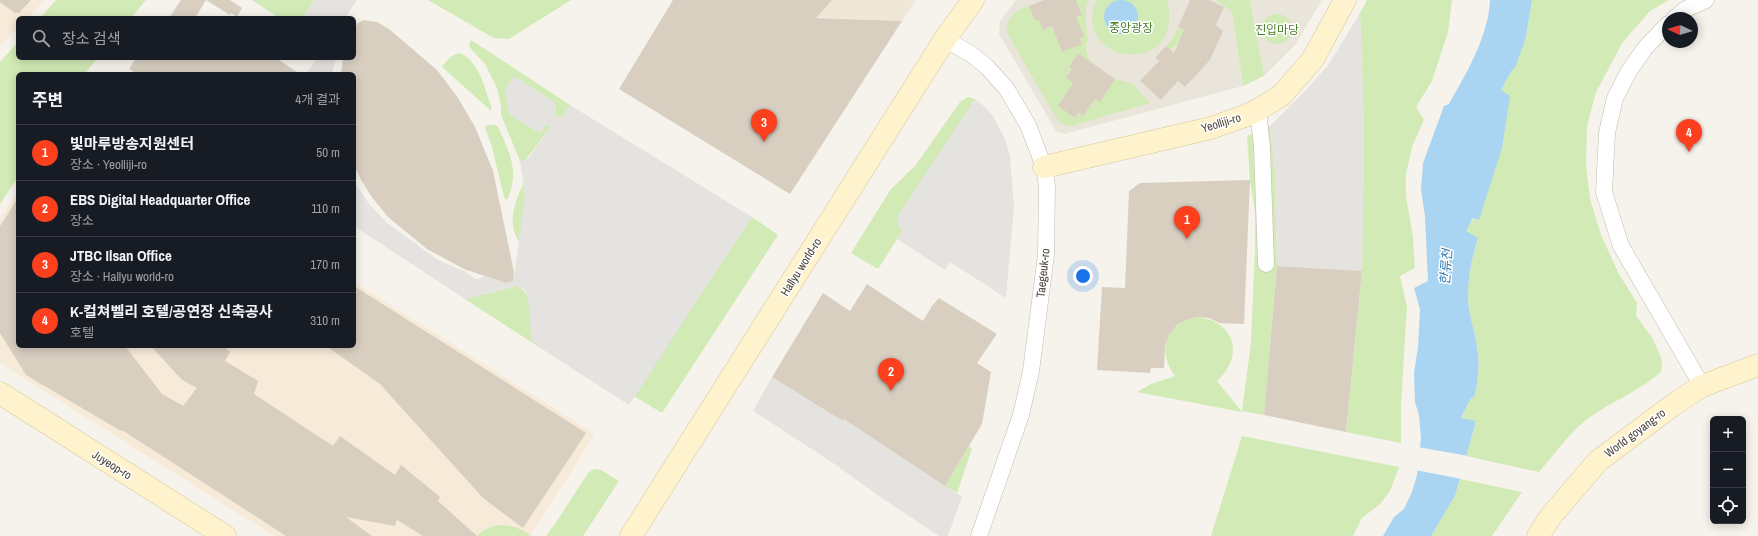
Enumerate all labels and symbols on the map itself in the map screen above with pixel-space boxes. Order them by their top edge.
north arrow [1662,12,1698,48]
park label: 중앙광장 [1109,20,1153,36]
park label: 진입마당 [1255,22,1299,38]
pin: 3 [751,109,777,142]
street label: Yeolliji-ro [1199,109,1243,137]
pin: 4 [1676,119,1702,152]
pin: 1 [1174,206,1200,239]
street label: Hallyu world-ro [777,235,825,299]
water label: 한류천 [1436,247,1456,285]
street label: Taegeuk-ro [1032,248,1054,298]
your location [1073,266,1093,286]
pin: 2 [878,358,904,391]
street label: World goyang-ro [1601,405,1669,461]
street label: Juyeop-ro [89,447,135,483]

